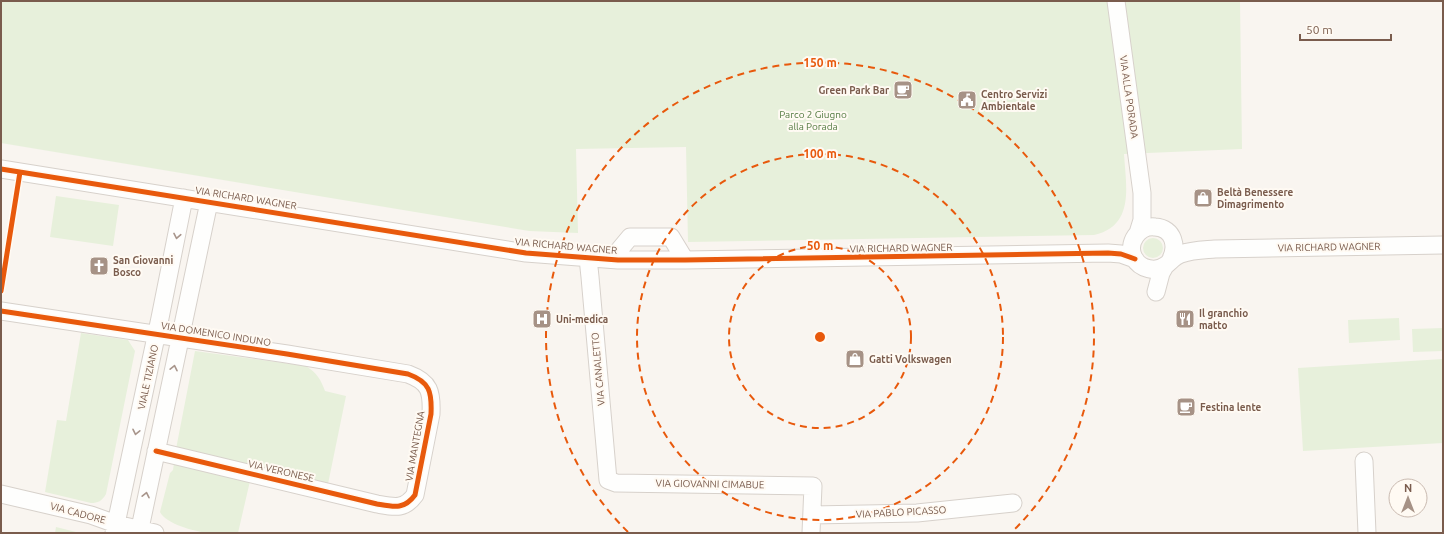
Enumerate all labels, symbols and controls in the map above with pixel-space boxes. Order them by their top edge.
scale bar [1300,16,1391,42]
text: 50 m [1306,23,1333,36]
street label: VIA ALLA PORADA [1118,55,1140,140]
text: 150 m [803,56,837,69]
cafe icon: Green Park Bar [892,79,914,101]
place label: Green Park Bar [818,85,890,96]
public building icon: Centro Servizi Ambientale [956,89,978,111]
place label: Centro Servizi Ambientale [981,89,1048,112]
park label: Parco 2 Giugno alla Porada [779,109,847,132]
text: 100 m [803,147,837,160]
street label: VIA RICHARD WAGNER [194,185,298,211]
shop icon: Beltà Benessere Dimagrimento [1192,187,1214,209]
place label: Beltà Benessere Dimagrimento [1217,187,1294,210]
one-way arrow [173,233,181,239]
street label: VIA RICHARD WAGNER [514,236,618,256]
text: 50 m [807,239,833,252]
street label: VIA RICHARD WAGNER [1277,241,1381,253]
street label: VIA RICHARD WAGNER [849,242,953,254]
church icon: San Giovanni Bosco [88,255,110,277]
place label: San Giovanni Bosco [113,255,173,278]
hospital icon: Uni-medica [531,308,553,330]
restaurant icon: Il granchio matto [1174,308,1196,330]
place label: Il granchio matto [1199,308,1248,331]
place label: Uni-medica [556,314,608,325]
street label: VIA DOMENICO INDUNO [160,320,272,348]
centre of rings [813,330,827,344]
street label: VIA CANALETTO [589,332,607,406]
street label: VIALE TIZIANO [136,343,160,410]
shop icon: Gatti Volkswagen [844,348,866,370]
place label: Gatti Volkswagen [869,354,952,365]
one-way arrow [169,365,177,371]
cafe icon: Festina lente [1175,396,1197,418]
place label: Festina lente [1200,402,1262,413]
street label: VIA MANTEGNA [403,409,427,482]
one-way arrow [132,429,140,435]
street label: VIA VERONESE [247,458,315,484]
street label: VIA GIOVANNI CIMABUE [656,478,765,490]
north arrow [1388,478,1428,518]
text: N [1404,482,1412,494]
one-way arrow [142,492,150,498]
street label: VIA CADORE [49,500,107,526]
street label: VIA PABLO PICASSO [855,504,947,520]

